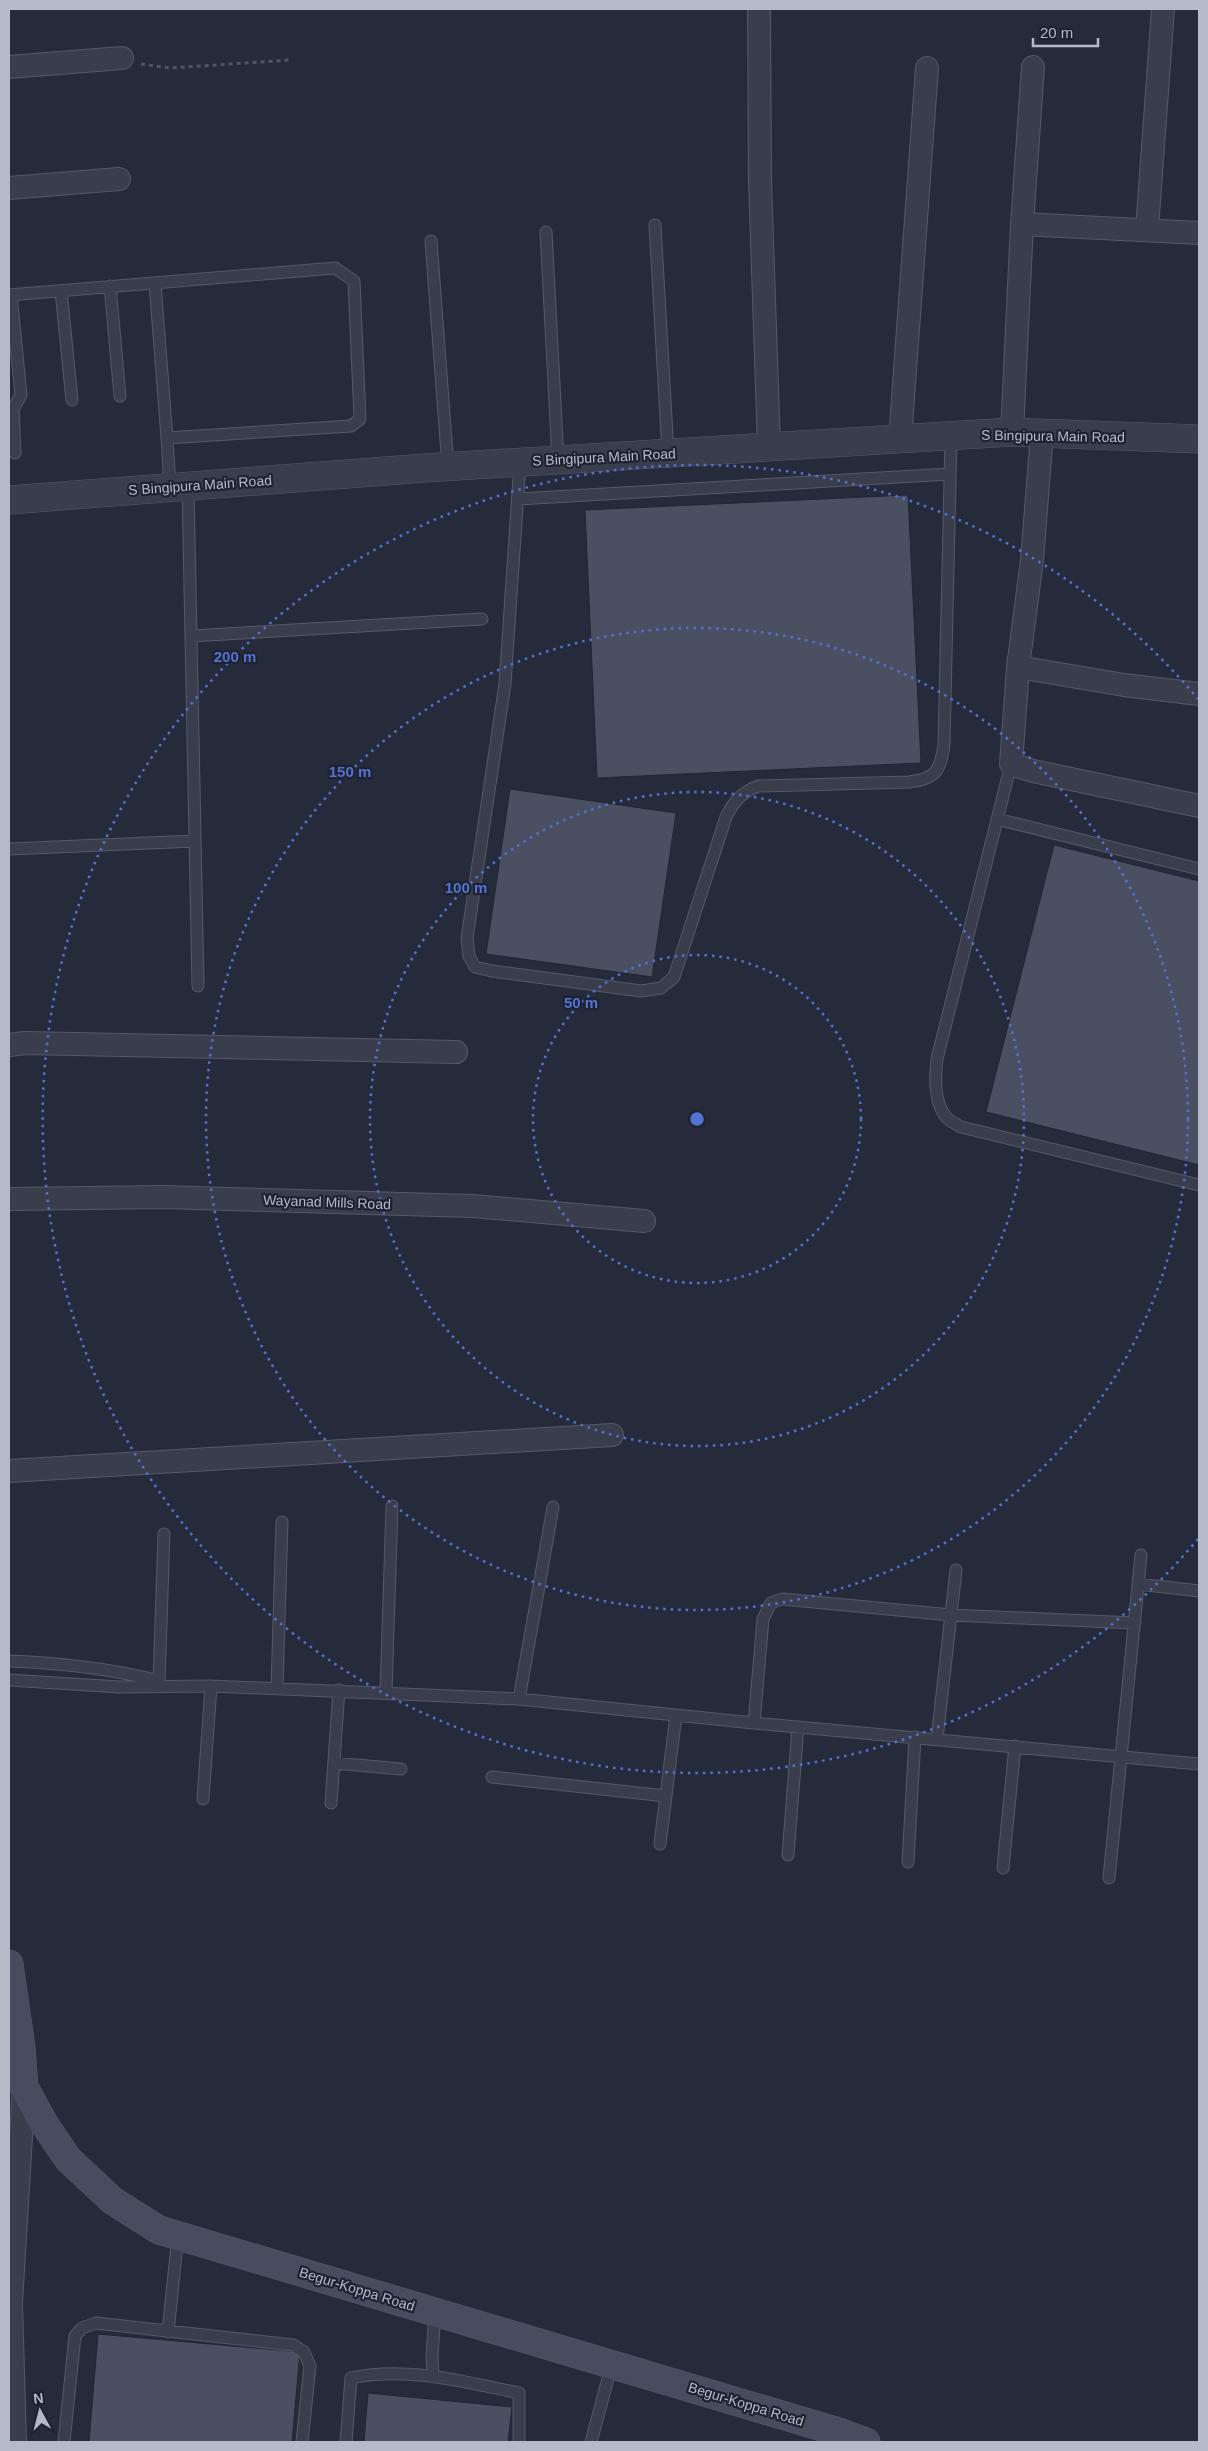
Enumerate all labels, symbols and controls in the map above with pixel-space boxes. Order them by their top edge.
scale bar [1033,15,1098,47]
text: 20 m [1040,24,1073,41]
street label: S Bingipura Main Road [981,427,1125,445]
street label: S Bingipura Main Road [532,445,676,469]
street label: S Bingipura Main Road [128,472,272,498]
text: 200 m [214,648,256,665]
text: 150 m [329,763,371,780]
text: 100 m [445,879,487,896]
text: 50 m [564,994,598,1011]
centre of rings [688,1110,706,1128]
street label: Wayanad Mills Road [263,1192,391,1212]
street label: Begur-Koppa Road [297,2264,417,2314]
street label: Begur-Koppa Road [686,2379,806,2429]
north arrow [15,2386,65,2436]
text: N [32,2390,44,2407]

